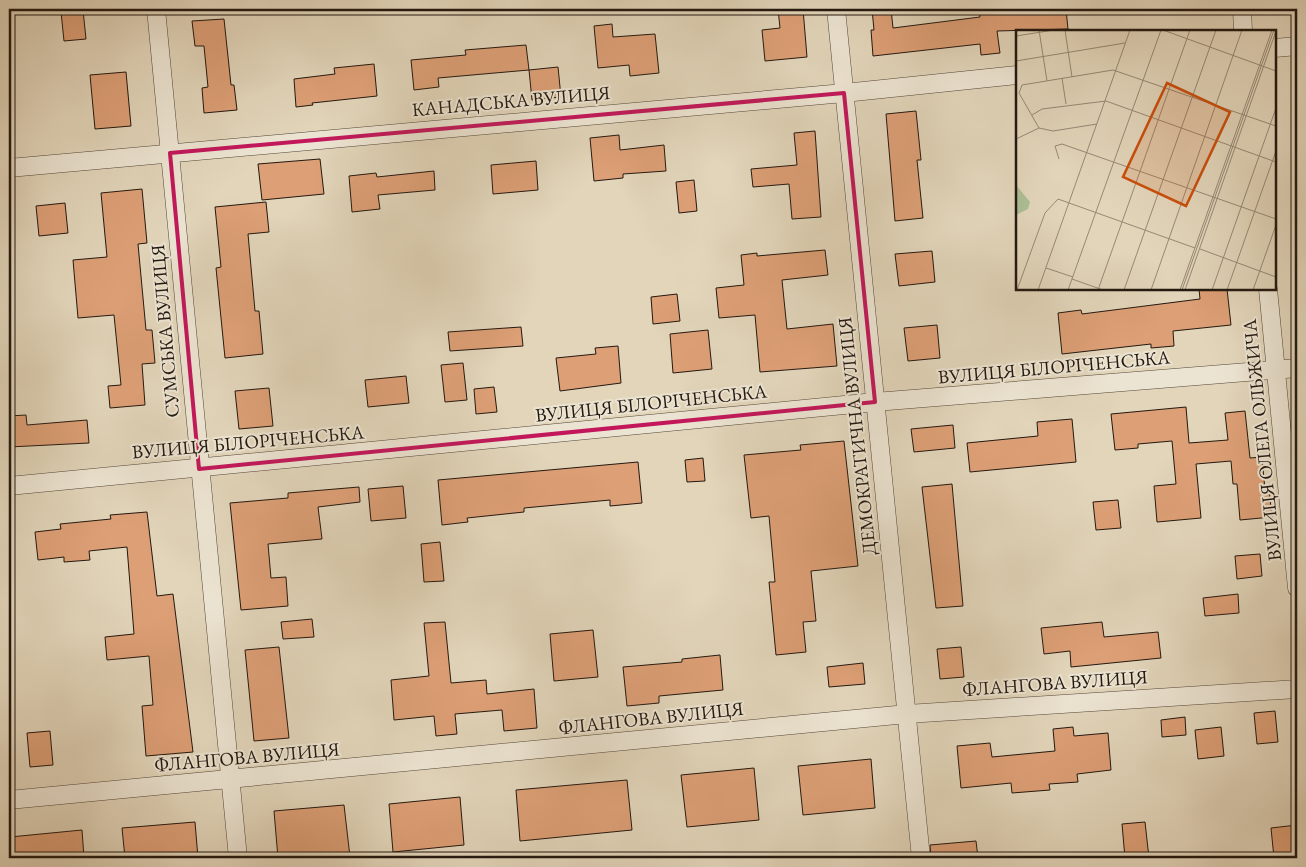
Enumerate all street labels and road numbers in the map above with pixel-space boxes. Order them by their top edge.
street label: КАНАДСЬКА ВУЛИЦЯ [411,80,611,122]
street label: СУМСЬКА ВУЛИЦЯ [145,243,185,419]
street label: ДЕМОКРАТИЧНА ВУЛИЦЯ [832,315,882,556]
street label: ВУЛИЦЯ ОЛЕГА ОЛЬЖИЧА [1237,317,1287,562]
street label: ВУЛИЦЯ БІЛОРІЧЕНСЬКА [937,344,1172,390]
street label: ВУЛИЦЯ БІЛОРІЧЕНСЬКА [534,378,769,428]
street label: ВУЛИЦЯ БІЛОРІЧЕНСЬКА [131,419,366,465]
street label: ФЛАНГОВА ВУЛИЦЯ [961,664,1149,702]
street label: ФЛАНГОВА ВУЛИЦЯ [557,696,745,740]
street label: ФЛАНГОВА ВУЛИЦЯ [153,736,341,778]

